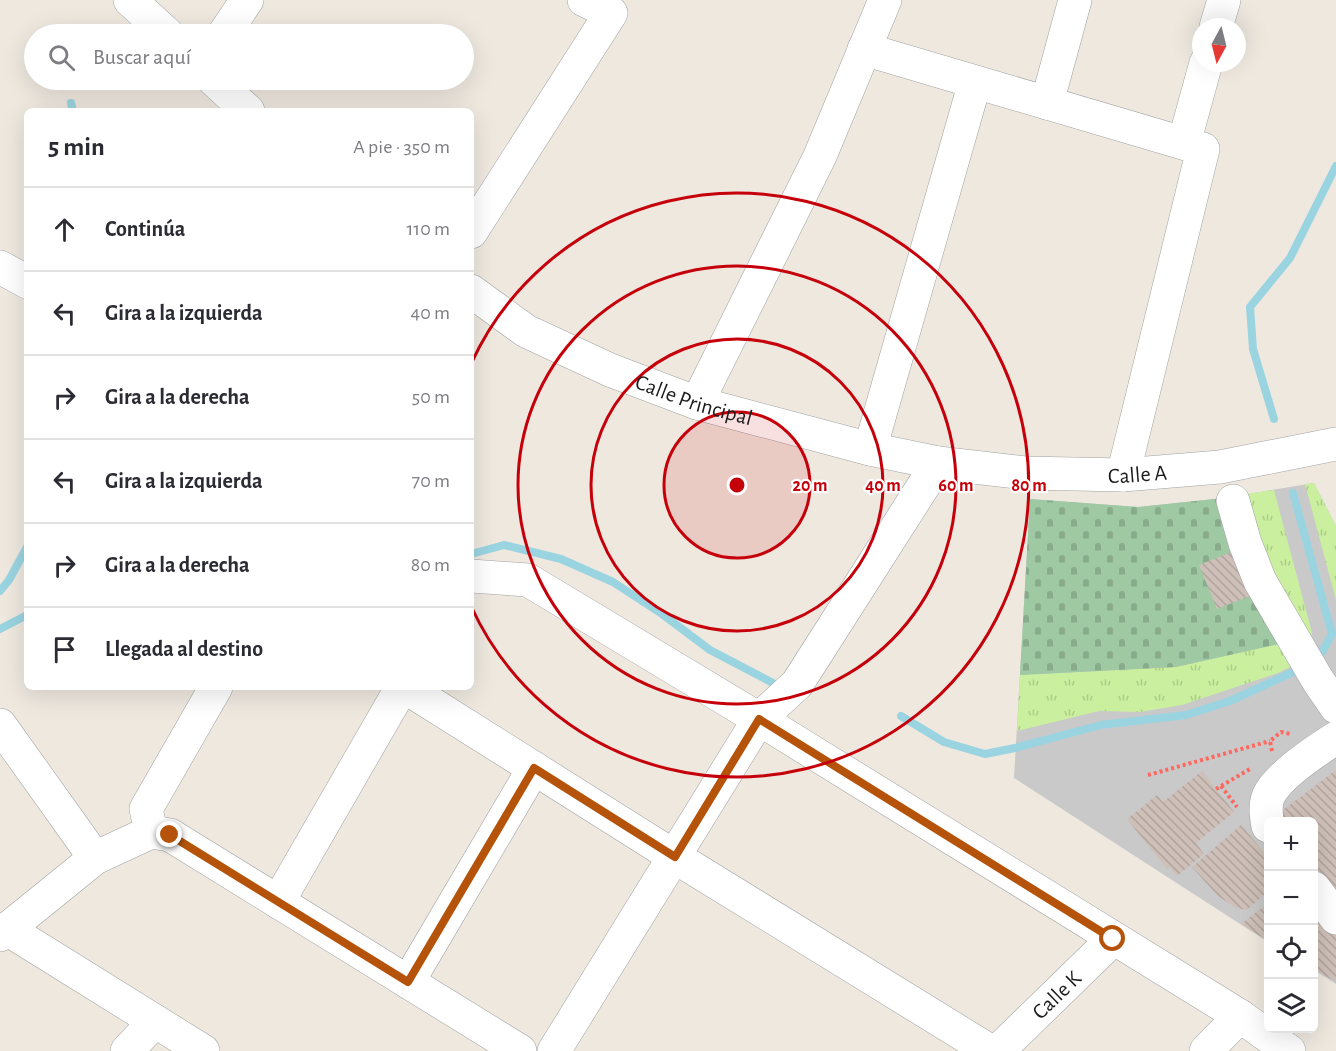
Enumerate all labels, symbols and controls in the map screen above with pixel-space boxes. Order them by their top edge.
north arrow [1192,18,1246,72]
search box [24,24,474,90]
icon: search [45,41,78,74]
text: Buscar aquí [93,46,191,68]
text: 5 min [48,134,105,160]
text: A pie · 350 m [353,137,450,157]
icon: ahead [48,213,81,246]
text: Continúa [105,218,185,240]
text: 110 m [406,219,450,239]
icon: left [48,297,81,330]
text: Gira a la izquierda [105,302,263,324]
text: 40 m [411,303,450,323]
street label: Calle Principal [632,371,755,429]
icon: right [48,381,81,414]
text: Gira a la derecha [105,386,250,408]
text: 50 m [412,387,450,407]
street label: Calle A [1108,461,1168,487]
icon: left [48,465,81,498]
text: Gira a la izquierda [105,470,263,492]
text: 70 m [412,471,450,491]
centre of rings [727,475,747,495]
text: 20 m [792,477,828,495]
text: 40 m [865,477,901,495]
text: 60 m [938,477,974,495]
text: 80 m [1011,477,1047,495]
icon: right [48,549,81,582]
text: Gira a la derecha [105,554,250,576]
text: 80 m [411,555,450,575]
icon: arrive [48,633,81,666]
text: Llegada al destino [105,638,263,660]
map controls [1264,817,1318,1033]
button: + [1264,817,1318,871]
route end [156,821,182,847]
button: − [1264,871,1318,925]
route start [1099,925,1125,951]
button: locate [1264,925,1318,979]
street label: Calle K [1028,966,1086,1023]
button: layers [1264,979,1318,1033]

